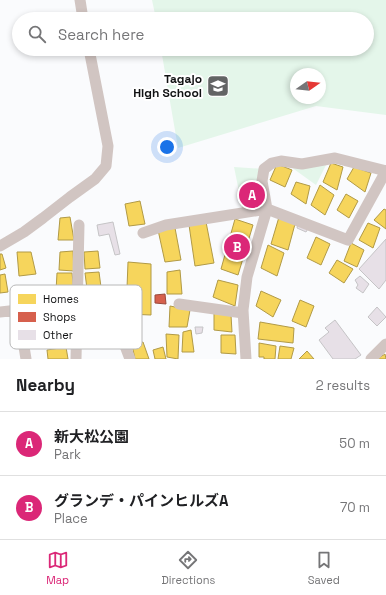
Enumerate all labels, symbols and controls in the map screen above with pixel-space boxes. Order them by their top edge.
search box [12,12,374,56]
icon: search [26,23,48,45]
text: Search here [58,25,144,44]
north arrow [290,68,326,104]
place label: Tagajo High School [133,71,202,101]
school or university icon: Tagajo High School [205,73,231,99]
your location [157,137,177,157]
pin: A [239,180,265,210]
pin: B [224,232,250,262]
legend [10,285,142,349]
text: Homes [43,292,79,306]
text: Shops [43,310,76,324]
text: Other [43,328,73,342]
text: Nearby [16,374,75,396]
text: 2 results [316,377,370,394]
text: 新大松公園 [54,427,129,446]
text: A [25,435,33,452]
text: 50 m [339,435,370,452]
text: Park [54,446,81,463]
text: グランデ・パインヒルズA [54,491,229,510]
text: B [25,499,33,516]
text: 70 m [340,499,370,516]
text: Place [54,510,88,527]
tab: Map [46,549,69,587]
tab: Directions [161,549,215,587]
tab: Saved [308,549,340,587]

